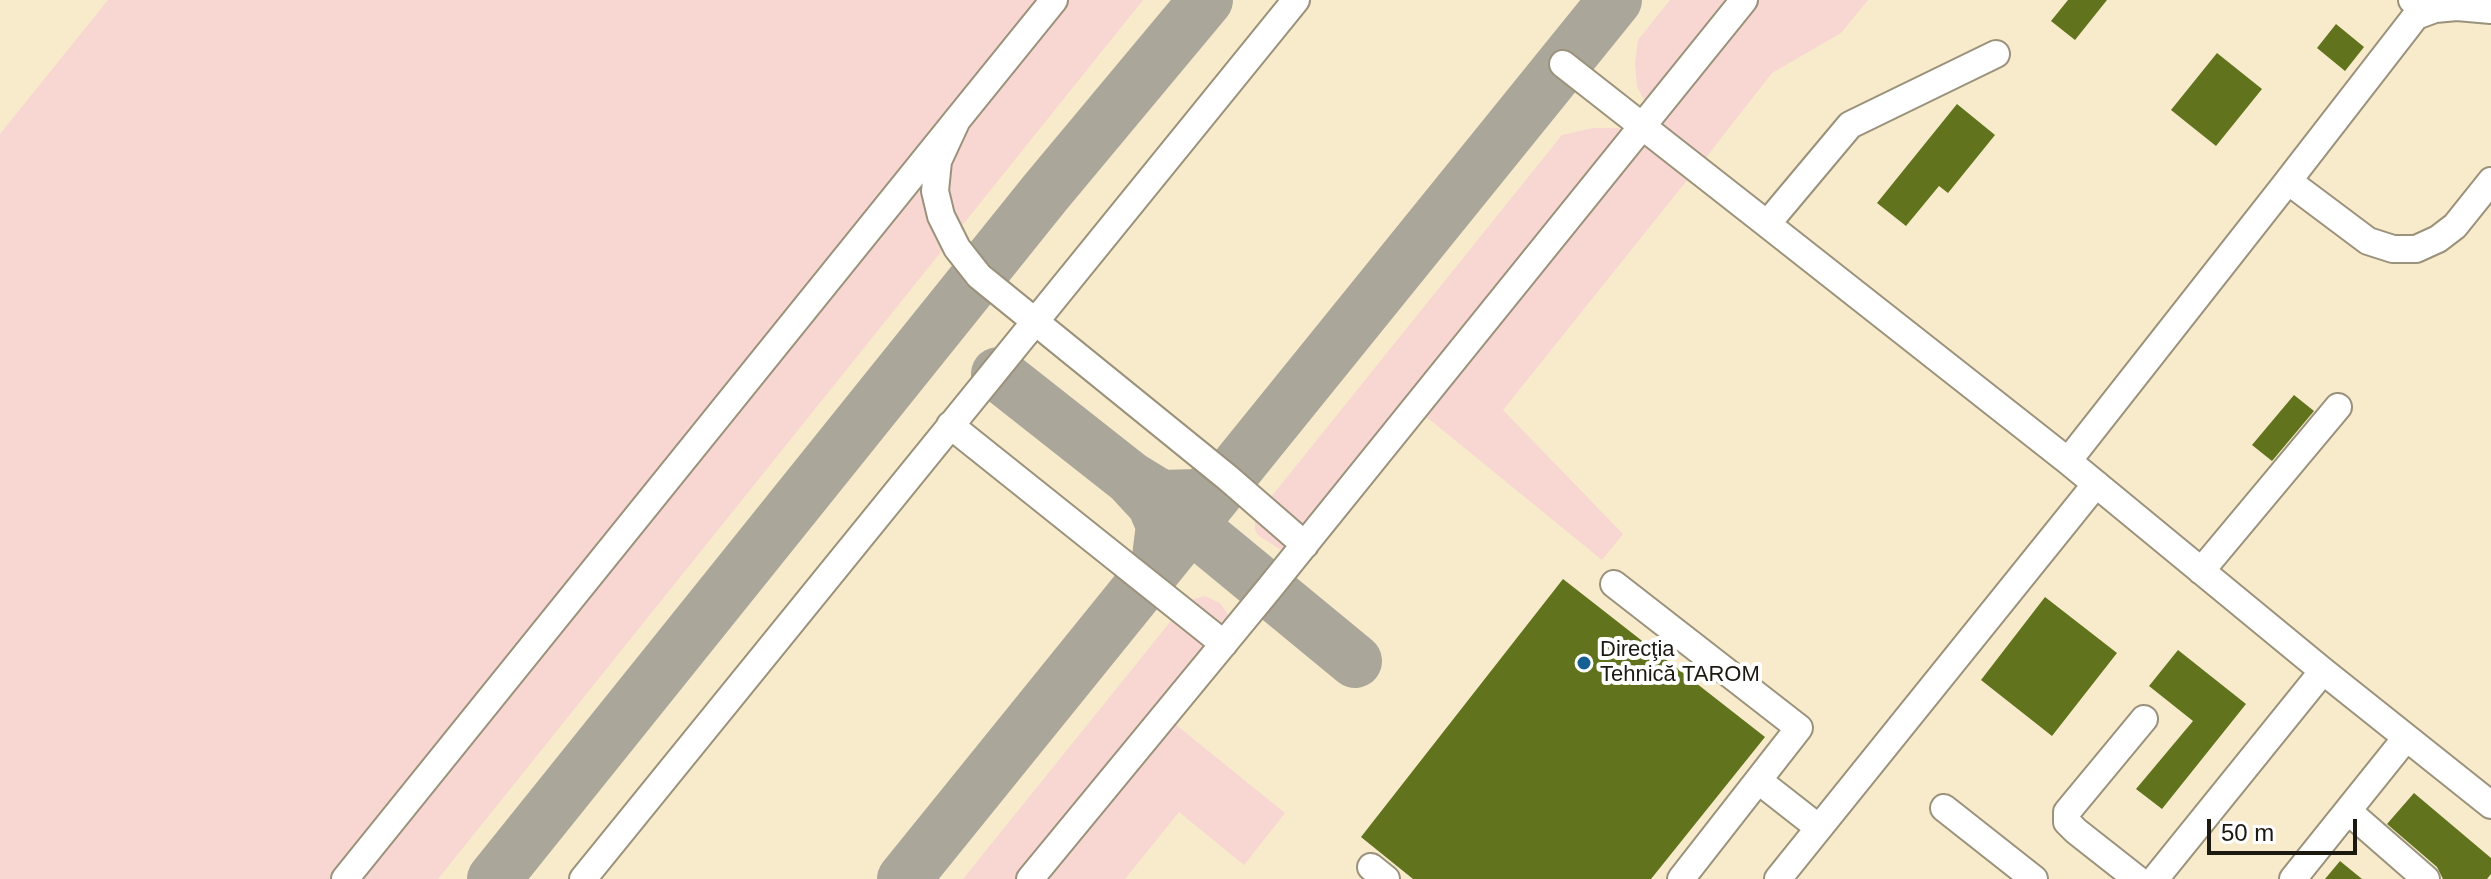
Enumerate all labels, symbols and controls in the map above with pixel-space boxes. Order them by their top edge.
place label: Direcţia Tehnică TAROM [1600,637,1760,688]
marker: Direcţia Tehnică TAROM [1575,654,1593,672]
scale bar [2211,803,2361,853]
text: 50 m [2221,819,2274,846]

